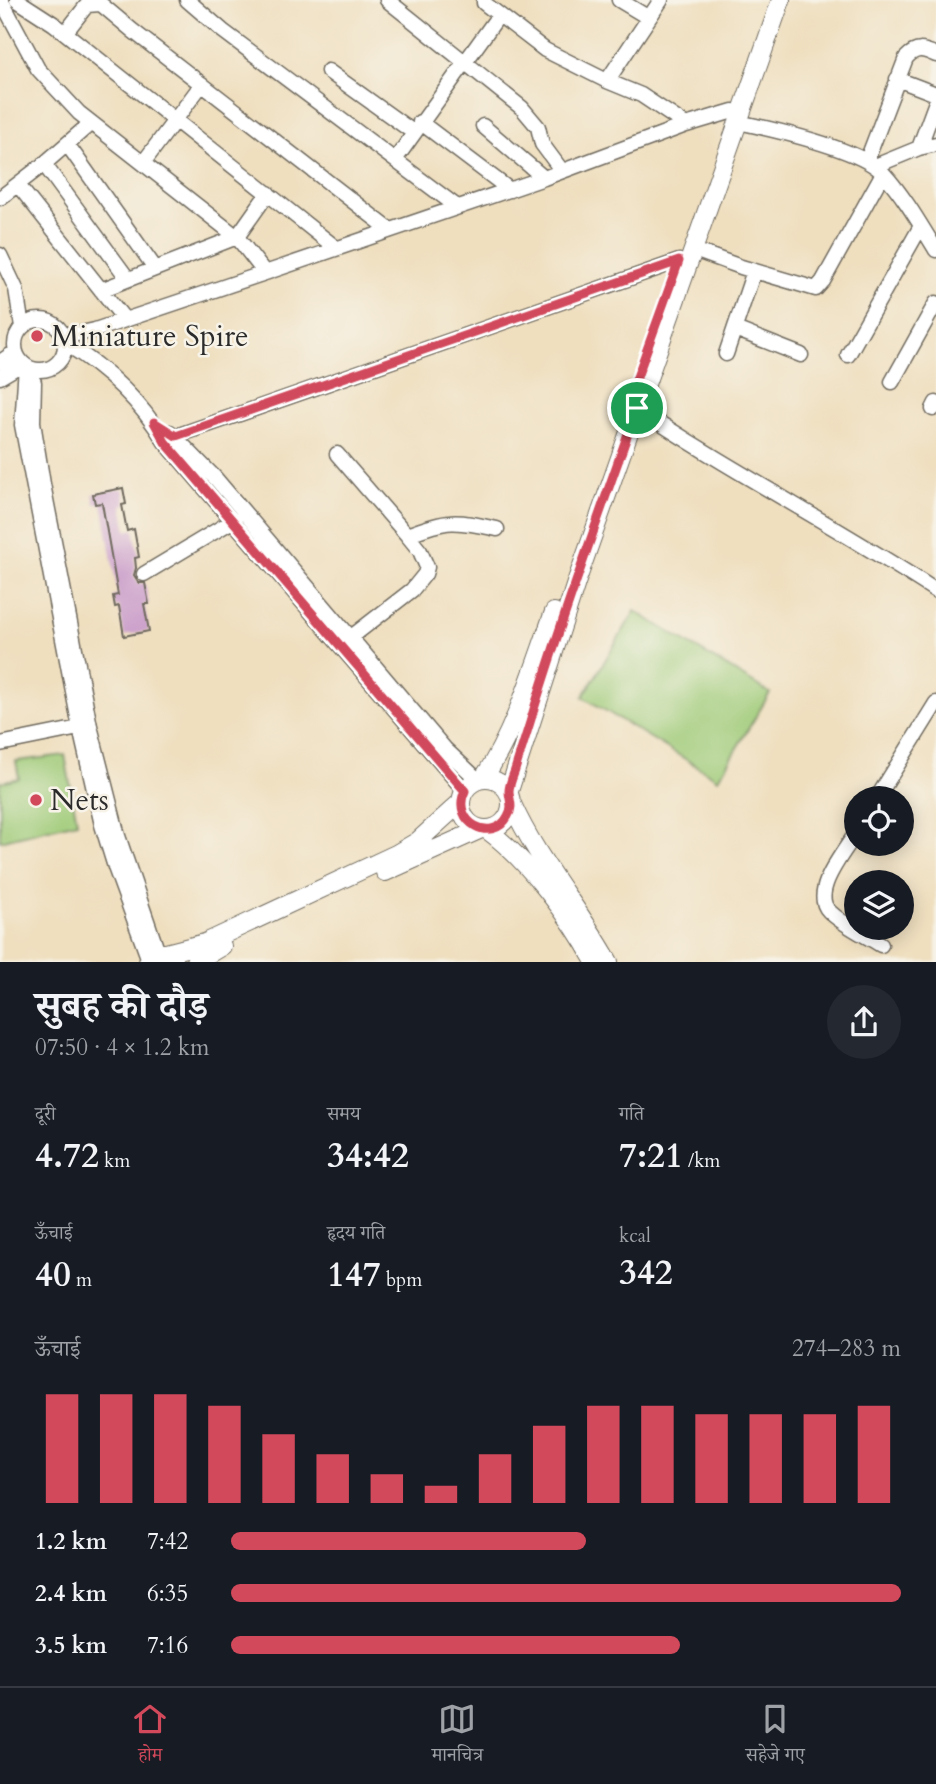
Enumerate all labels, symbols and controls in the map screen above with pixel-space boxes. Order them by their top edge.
place label: Miniature Spire [51,316,249,357]
marker: Miniature Spire [29,328,45,344]
pin [607,378,667,438]
icon: arrive [618,389,656,427]
place label: Nets [50,780,109,821]
map controls [844,786,914,940]
button: locate [844,786,914,856]
marker: Nets [28,792,44,808]
button: layers [844,870,914,940]
text: सुबह की दौड़ [35,980,208,1032]
button: share [827,985,901,1059]
text: 07:50 · 4 × 1.2 km [35,1032,209,1063]
text: दूरी [35,1101,56,1127]
text: समय [327,1101,360,1127]
text: गति [619,1101,644,1127]
text: 4.72 [35,1132,99,1180]
text: 34:42 [327,1132,409,1180]
text: 7:21 [619,1132,683,1180]
text: km [99,1148,130,1174]
text: /km [683,1148,720,1174]
text: ऊँचाई [35,1220,72,1246]
text: हृदय गति [327,1220,385,1246]
text: kcal [619,1223,651,1249]
text: 342 [619,1249,673,1297]
text: 40 [35,1251,71,1299]
text: 147 [327,1251,381,1299]
text: m [71,1267,92,1293]
text: bpm [381,1267,422,1293]
text: ऊँचाई [35,1333,80,1364]
text: 274–283 m [792,1333,901,1364]
text: 1.2 km [35,1526,107,1557]
text: 7:42 [147,1526,188,1557]
text: 2.4 km [35,1578,107,1609]
text: 6:35 [147,1578,188,1609]
text: 3.5 km [35,1630,107,1661]
text: 7:16 [147,1630,188,1661]
tab: होम [131,1700,169,1773]
tab: मानचित्र [432,1700,483,1773]
tab: सहेजे गए [746,1700,805,1773]

